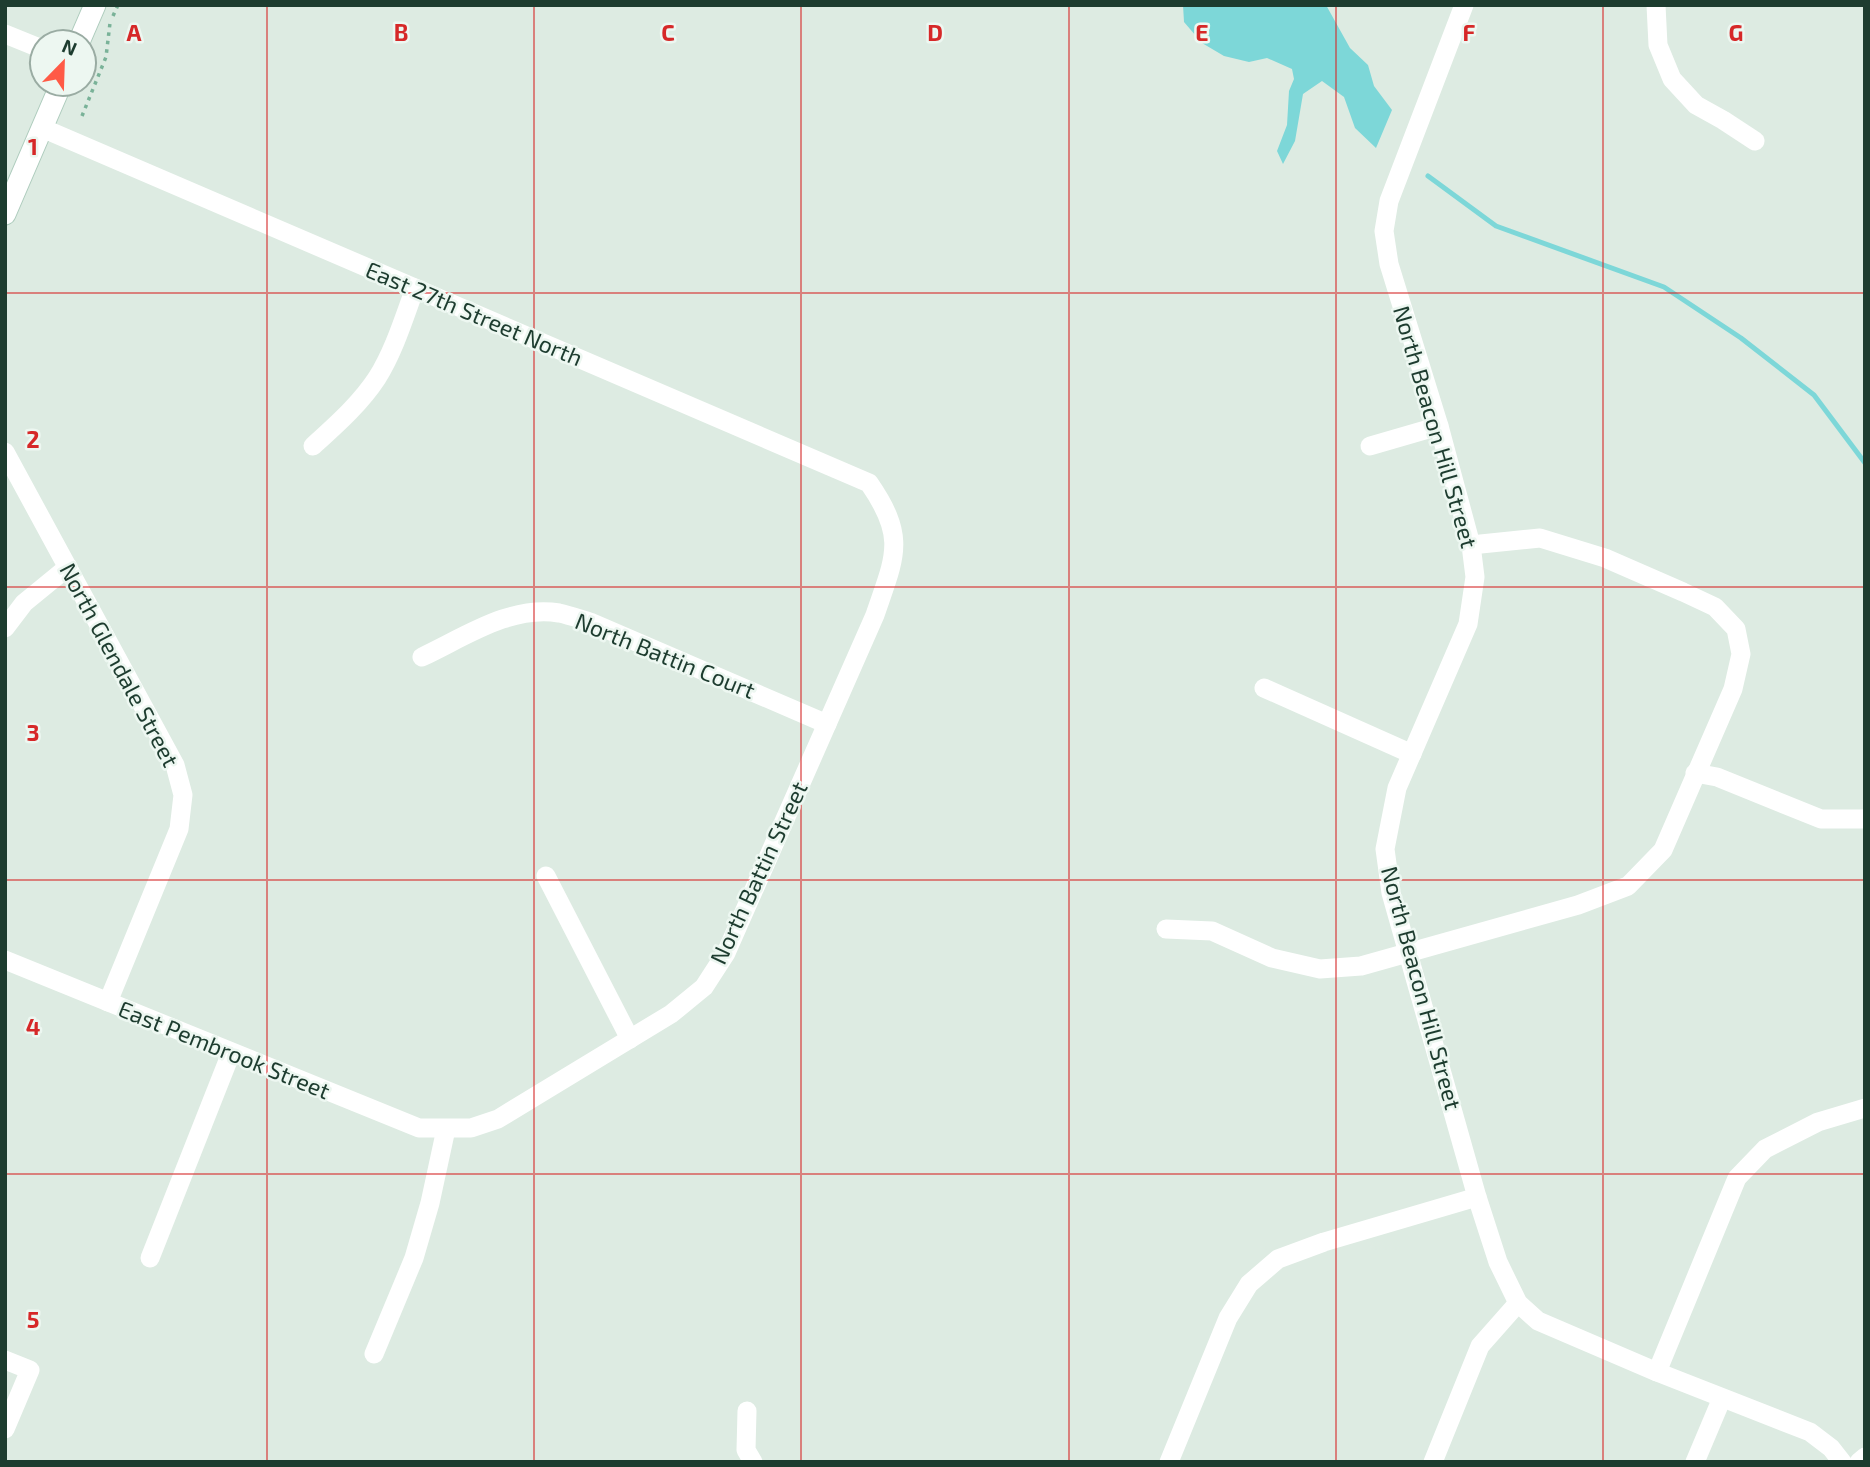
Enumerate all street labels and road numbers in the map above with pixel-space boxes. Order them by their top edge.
street label: East 27th Street North [362,255,587,371]
street label: North Beacon Hill Street [1388,302,1484,551]
street label: North Glendale Street [54,558,186,771]
street label: North Battin Court [571,606,760,704]
street label: North Battin Street [704,777,813,968]
street label: North Beacon Hill Street [1376,863,1468,1113]
street label: East Pembrook Street [114,994,334,1104]

